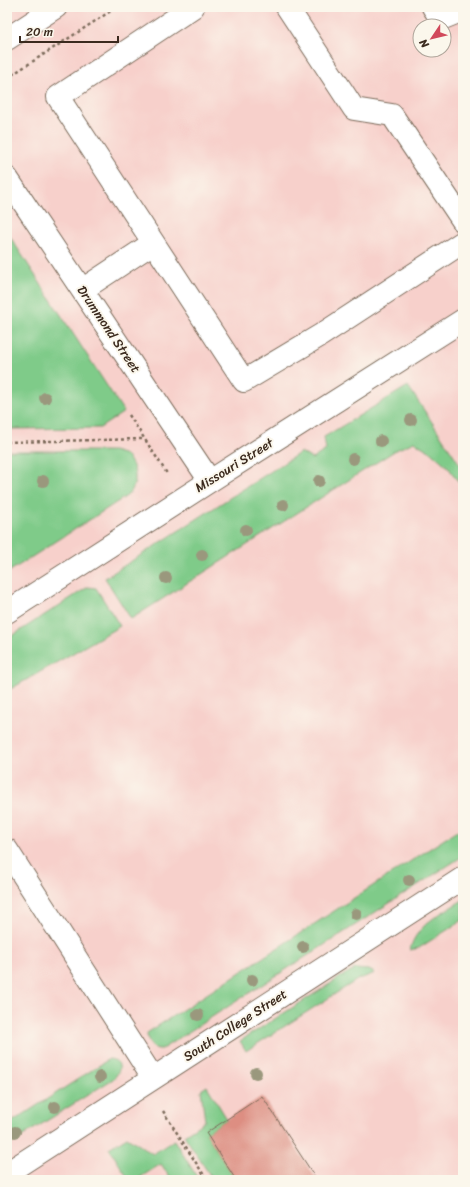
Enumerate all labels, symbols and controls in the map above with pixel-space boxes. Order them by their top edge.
scale bar [20,18,118,44]
north arrow [412,18,452,58]
text: 20 m [26,21,53,43]
text: N [414,35,435,53]
street label: Drummond Street [71,280,147,378]
street label: Missouri Street [190,431,279,498]
street label: South College Street [178,982,292,1067]

